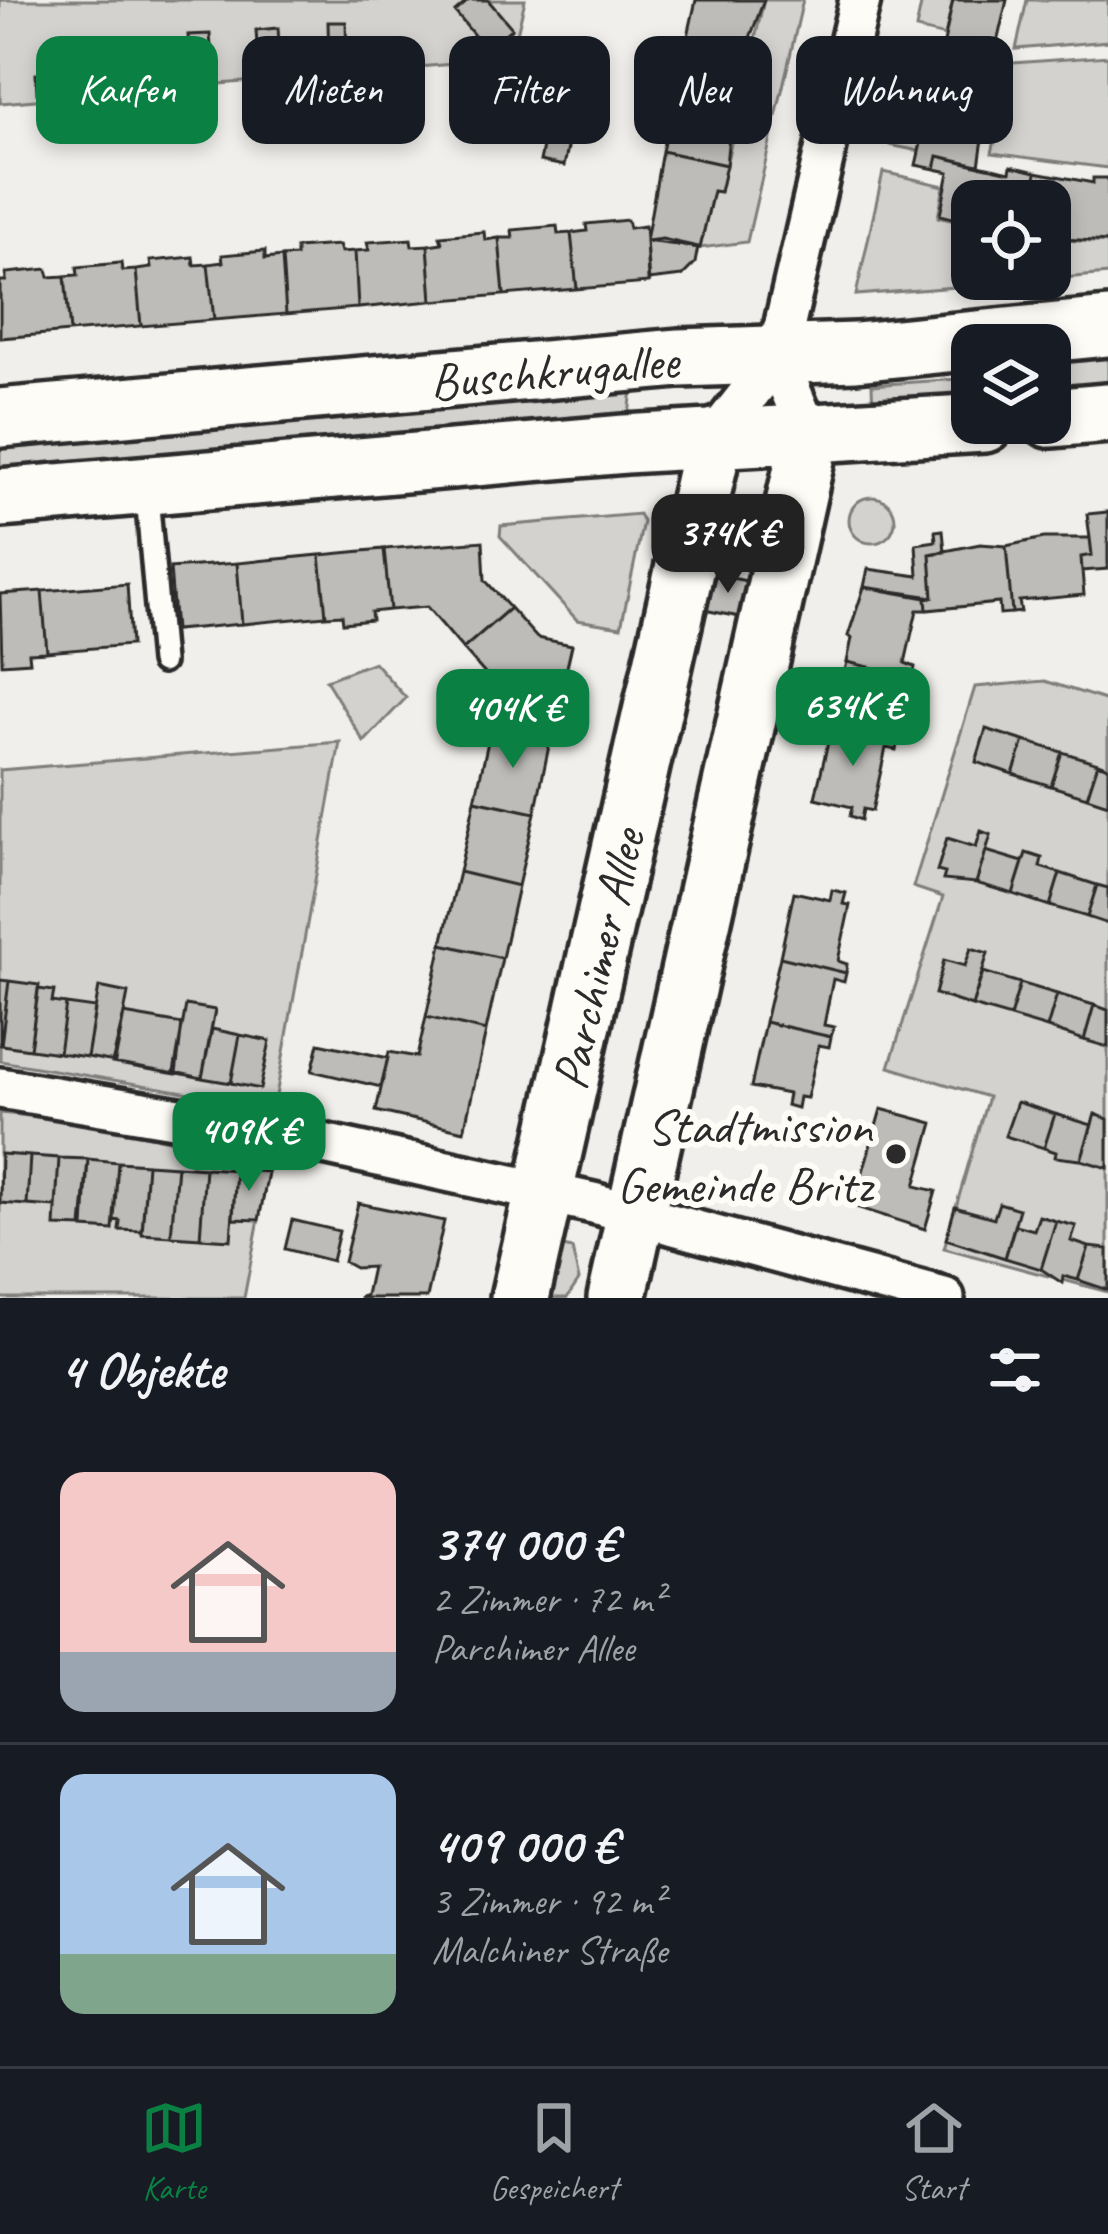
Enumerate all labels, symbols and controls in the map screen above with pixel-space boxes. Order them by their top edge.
chip: Kaufen [36,36,218,144]
chip: Mieten [242,36,425,144]
chip: Filter [449,36,610,144]
chip: Neu [634,36,772,144]
chip: Wohnung [796,36,1013,144]
map controls [951,180,1071,444]
button: locate [951,180,1071,300]
button: layers [951,324,1071,444]
street label: Buschkrugallee [427,328,684,414]
pin: 374K € [630,494,826,596]
text: 374K € [678,508,778,557]
pin: 634K € [755,667,951,769]
pin: 404K € [415,669,611,771]
text: 634K € [803,681,903,730]
text: 404K € [463,683,563,732]
street label: Parchimer Allee [537,820,660,1095]
pin: 409K € [151,1092,347,1194]
place label: Stadtmission Gemeinde Britz [617,1094,875,1217]
text: 409K € [200,1106,298,1155]
marker: Stadtmission Gemeinde Britz [883,1141,909,1167]
icon: filters [982,1337,1048,1403]
text: 4 Objekte [60,1338,225,1402]
text: 374 000 € [432,1511,617,1575]
icon: home [156,1520,300,1664]
text: 2 Zimmer · 72 m² [432,1575,664,1624]
text: Parchimer Allee [432,1624,634,1673]
text: 409 000 € [432,1813,617,1877]
icon: home [156,1822,300,1966]
text: 3 Zimmer · 92 m² [432,1877,664,1926]
text: Malchiner Straße [432,1926,667,1975]
tab: Karte [141,2095,207,2209]
tab: Gespeichert [490,2095,618,2209]
tab: Start [901,2095,967,2209]

